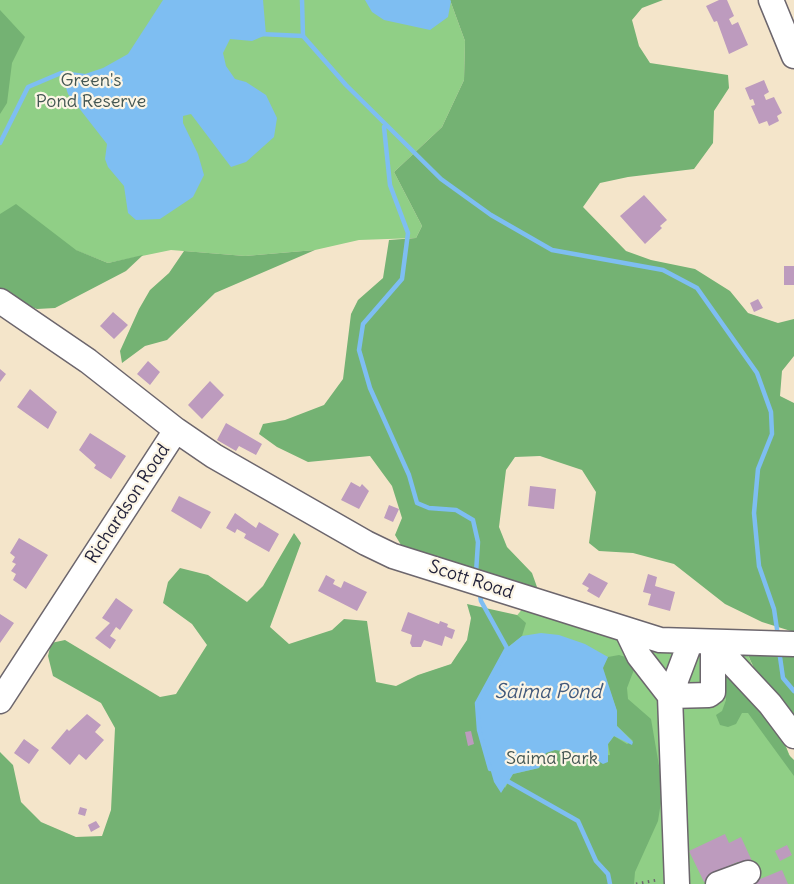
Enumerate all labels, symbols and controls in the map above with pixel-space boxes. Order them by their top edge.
park label: Green's Pond Reserve [36,70,146,112]
street label: Richardson Road [81,440,175,568]
street label: Scott Road [426,556,516,604]
water label: Saima Pond [495,680,601,704]
park label: Saima Park [506,748,598,770]

